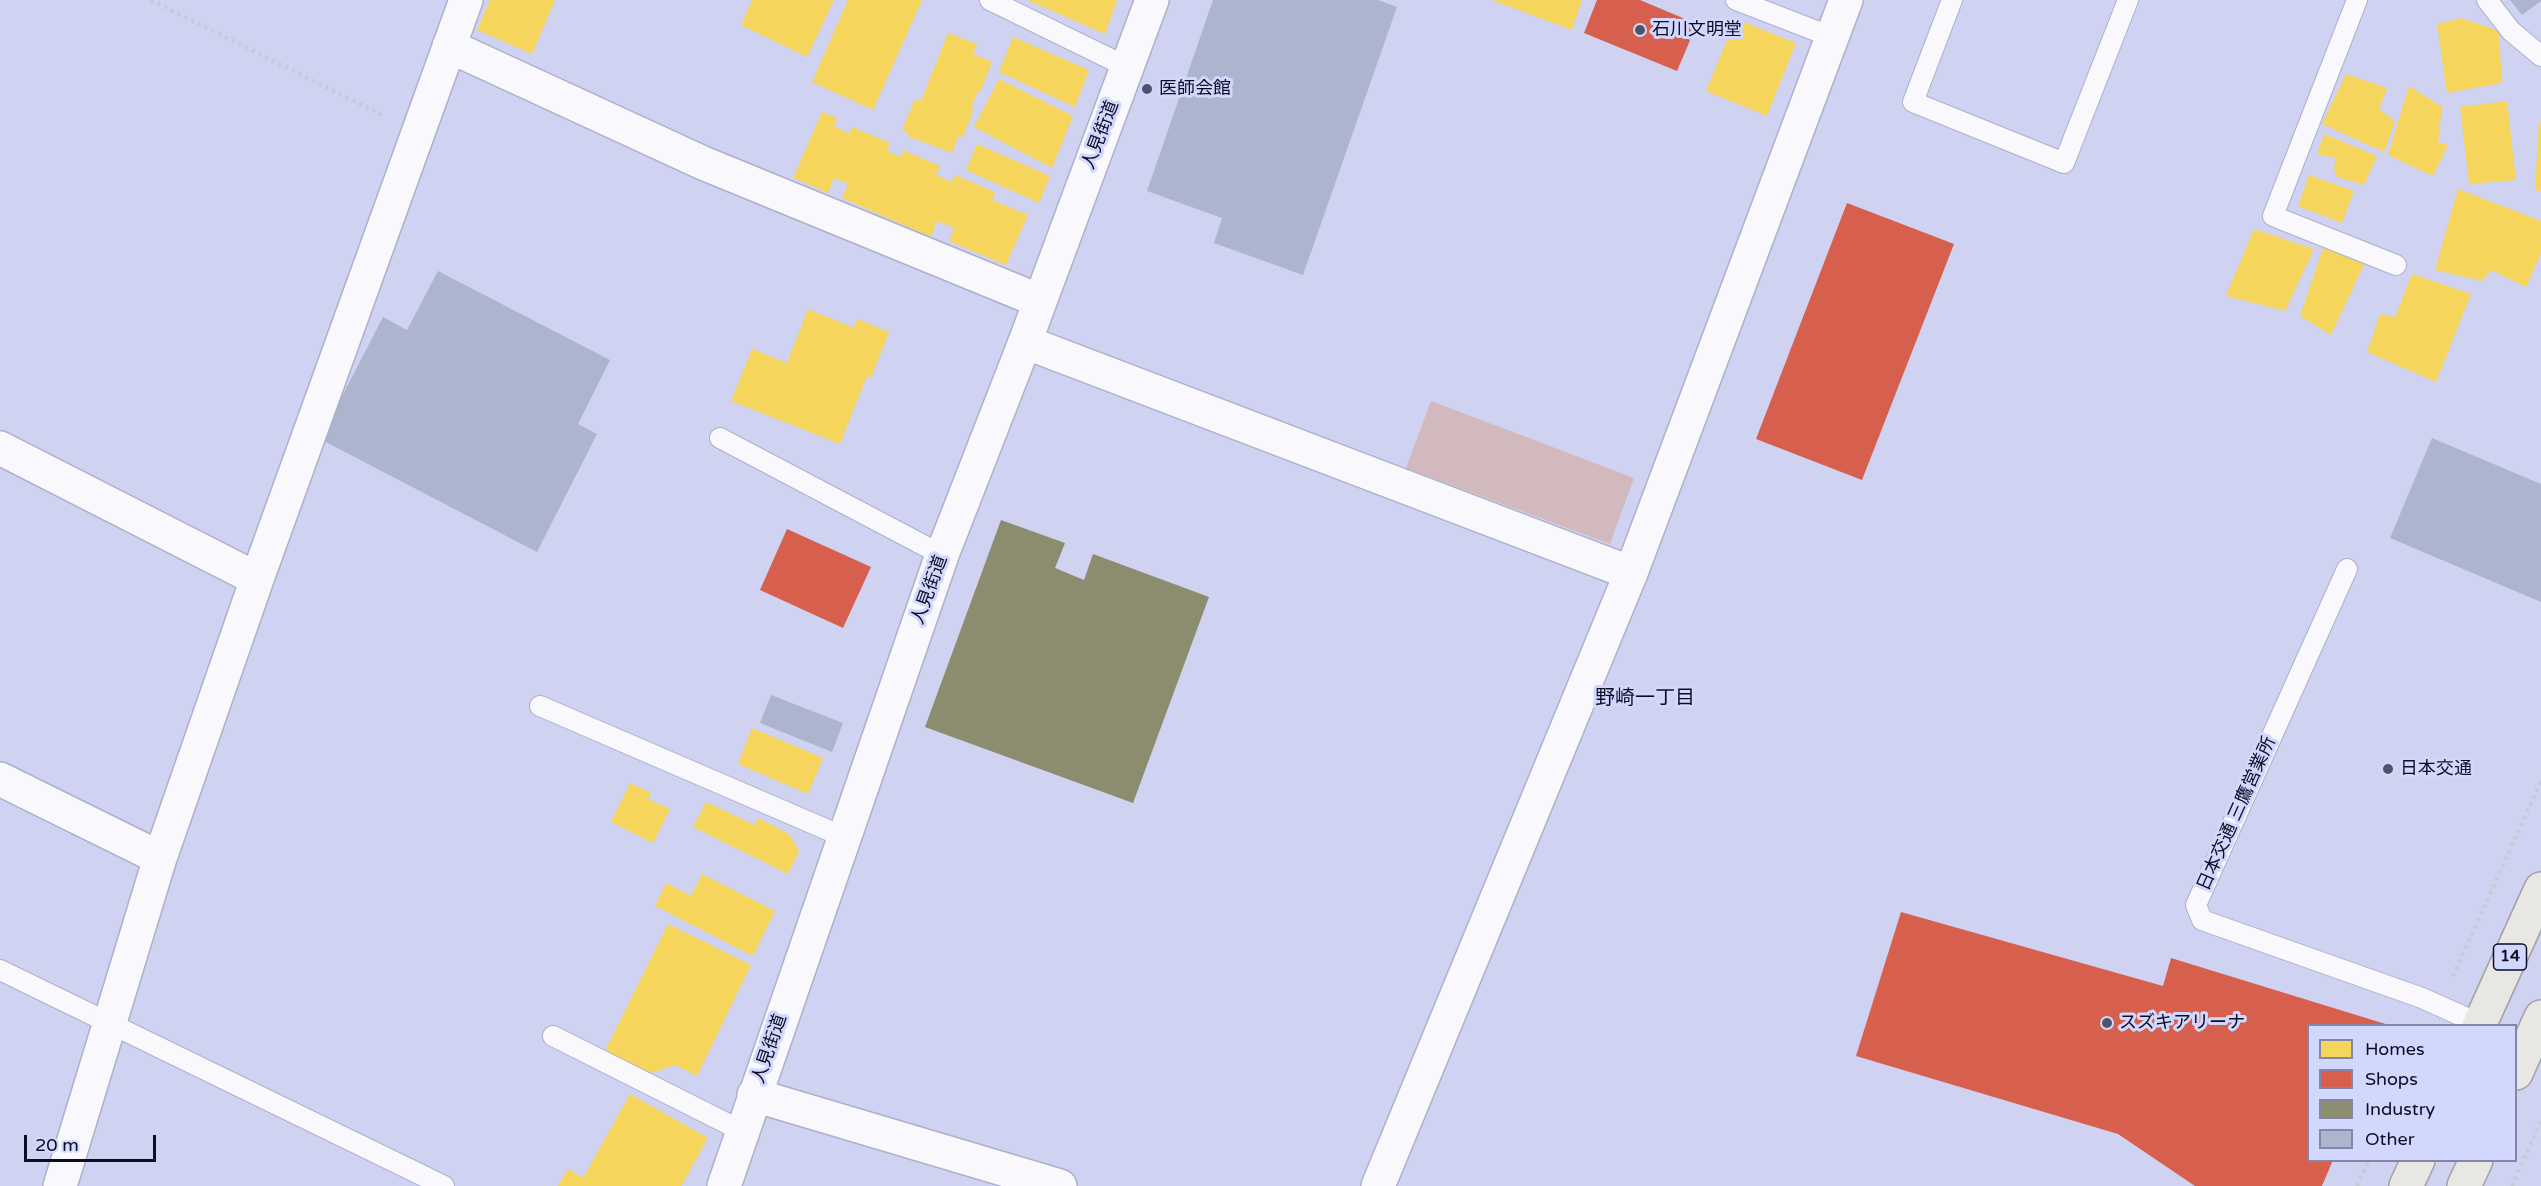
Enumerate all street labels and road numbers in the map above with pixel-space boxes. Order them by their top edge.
street label: 人見街道 [1078,98,1124,172]
street label: 人見街道 [908,552,952,628]
street label: 日本交通 三鷹営業所 [2193,733,2281,895]
road number: 14 [2494,944,2526,970]
street label: 人見街道 [748,1011,792,1087]

